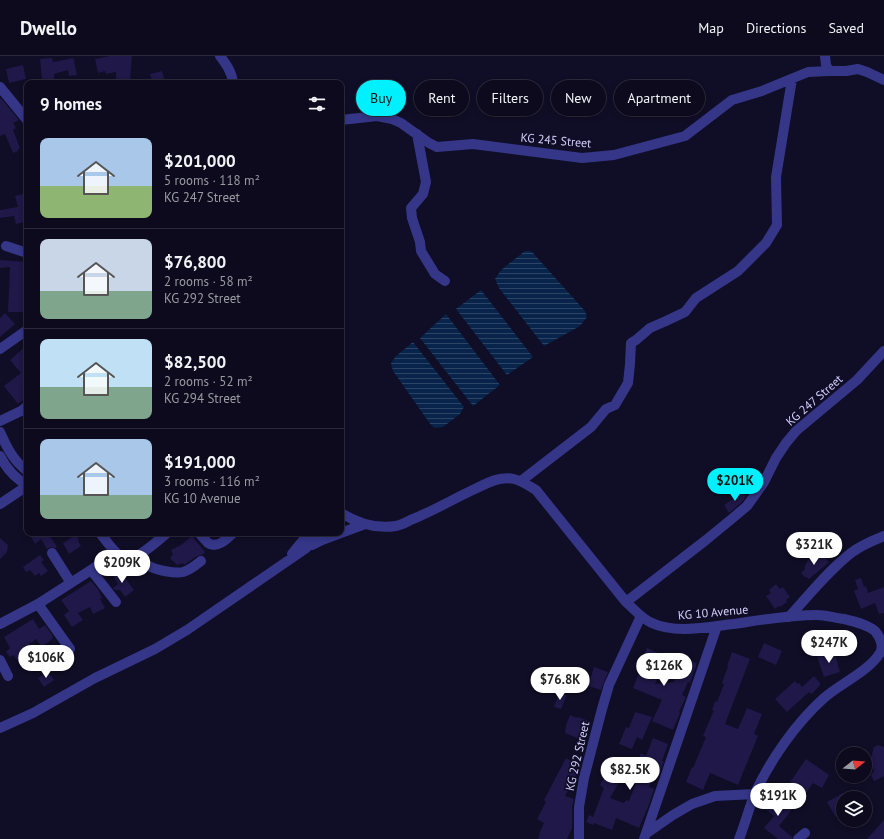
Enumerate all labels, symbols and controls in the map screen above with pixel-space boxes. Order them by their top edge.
text: Dwello [20,16,77,40]
text: Map [698,19,724,37]
text: Directions [746,19,806,37]
text: Saved [828,19,864,37]
chip: Buy [356,80,406,116]
chip: Rent [414,80,469,116]
chip: Filters [477,80,543,116]
chip: New [551,80,606,116]
chip: Apartment [614,80,705,116]
text: 9 homes [40,93,102,115]
icon: filters [306,93,328,115]
street label: KG 245 Street [520,129,592,151]
text: $201,000 [164,150,236,172]
icon: home [72,154,120,202]
text: 5 rooms · 118 m² [164,172,260,189]
text: KG 247 Street [164,189,240,206]
text: $76,800 [164,251,226,273]
icon: home [72,255,120,303]
text: 2 rooms · 58 m² [164,273,253,290]
text: KG 292 Street [164,290,241,307]
text: $82,500 [164,351,226,373]
icon: home [72,355,120,403]
street label: KG 247 Street [783,371,845,429]
text: 2 rooms · 52 m² [164,373,253,390]
text: KG 294 Street [164,390,241,407]
text: $191,000 [164,451,236,473]
icon: home [72,455,120,503]
pin: $201K [707,468,763,502]
text: $201K [716,472,754,489]
text: 3 rooms · 116 m² [164,473,260,490]
text: KG 10 Avenue [164,490,241,507]
pin: $321K [786,532,842,566]
text: $321K [795,536,833,553]
pin: $209K [94,550,150,584]
text: $209K [103,554,141,571]
street label: KG 10 Avenue [677,601,749,623]
pin: $247K [801,630,857,664]
text: $247K [810,634,848,651]
pin: $106K [18,645,74,679]
text: $106K [27,649,65,666]
pin: $126K [636,653,692,687]
text: $126K [645,657,683,674]
pin: $76.8K [527,667,593,701]
text: $76.8K [540,671,580,688]
street label: KG 292 Street [562,720,592,792]
north arrow [836,747,872,783]
map controls [836,747,872,827]
pin: $82.5K [597,757,663,791]
text: $82.5K [610,761,650,778]
pin: $191K [750,783,806,817]
text: $191K [759,787,797,804]
button: layers [836,791,872,827]

